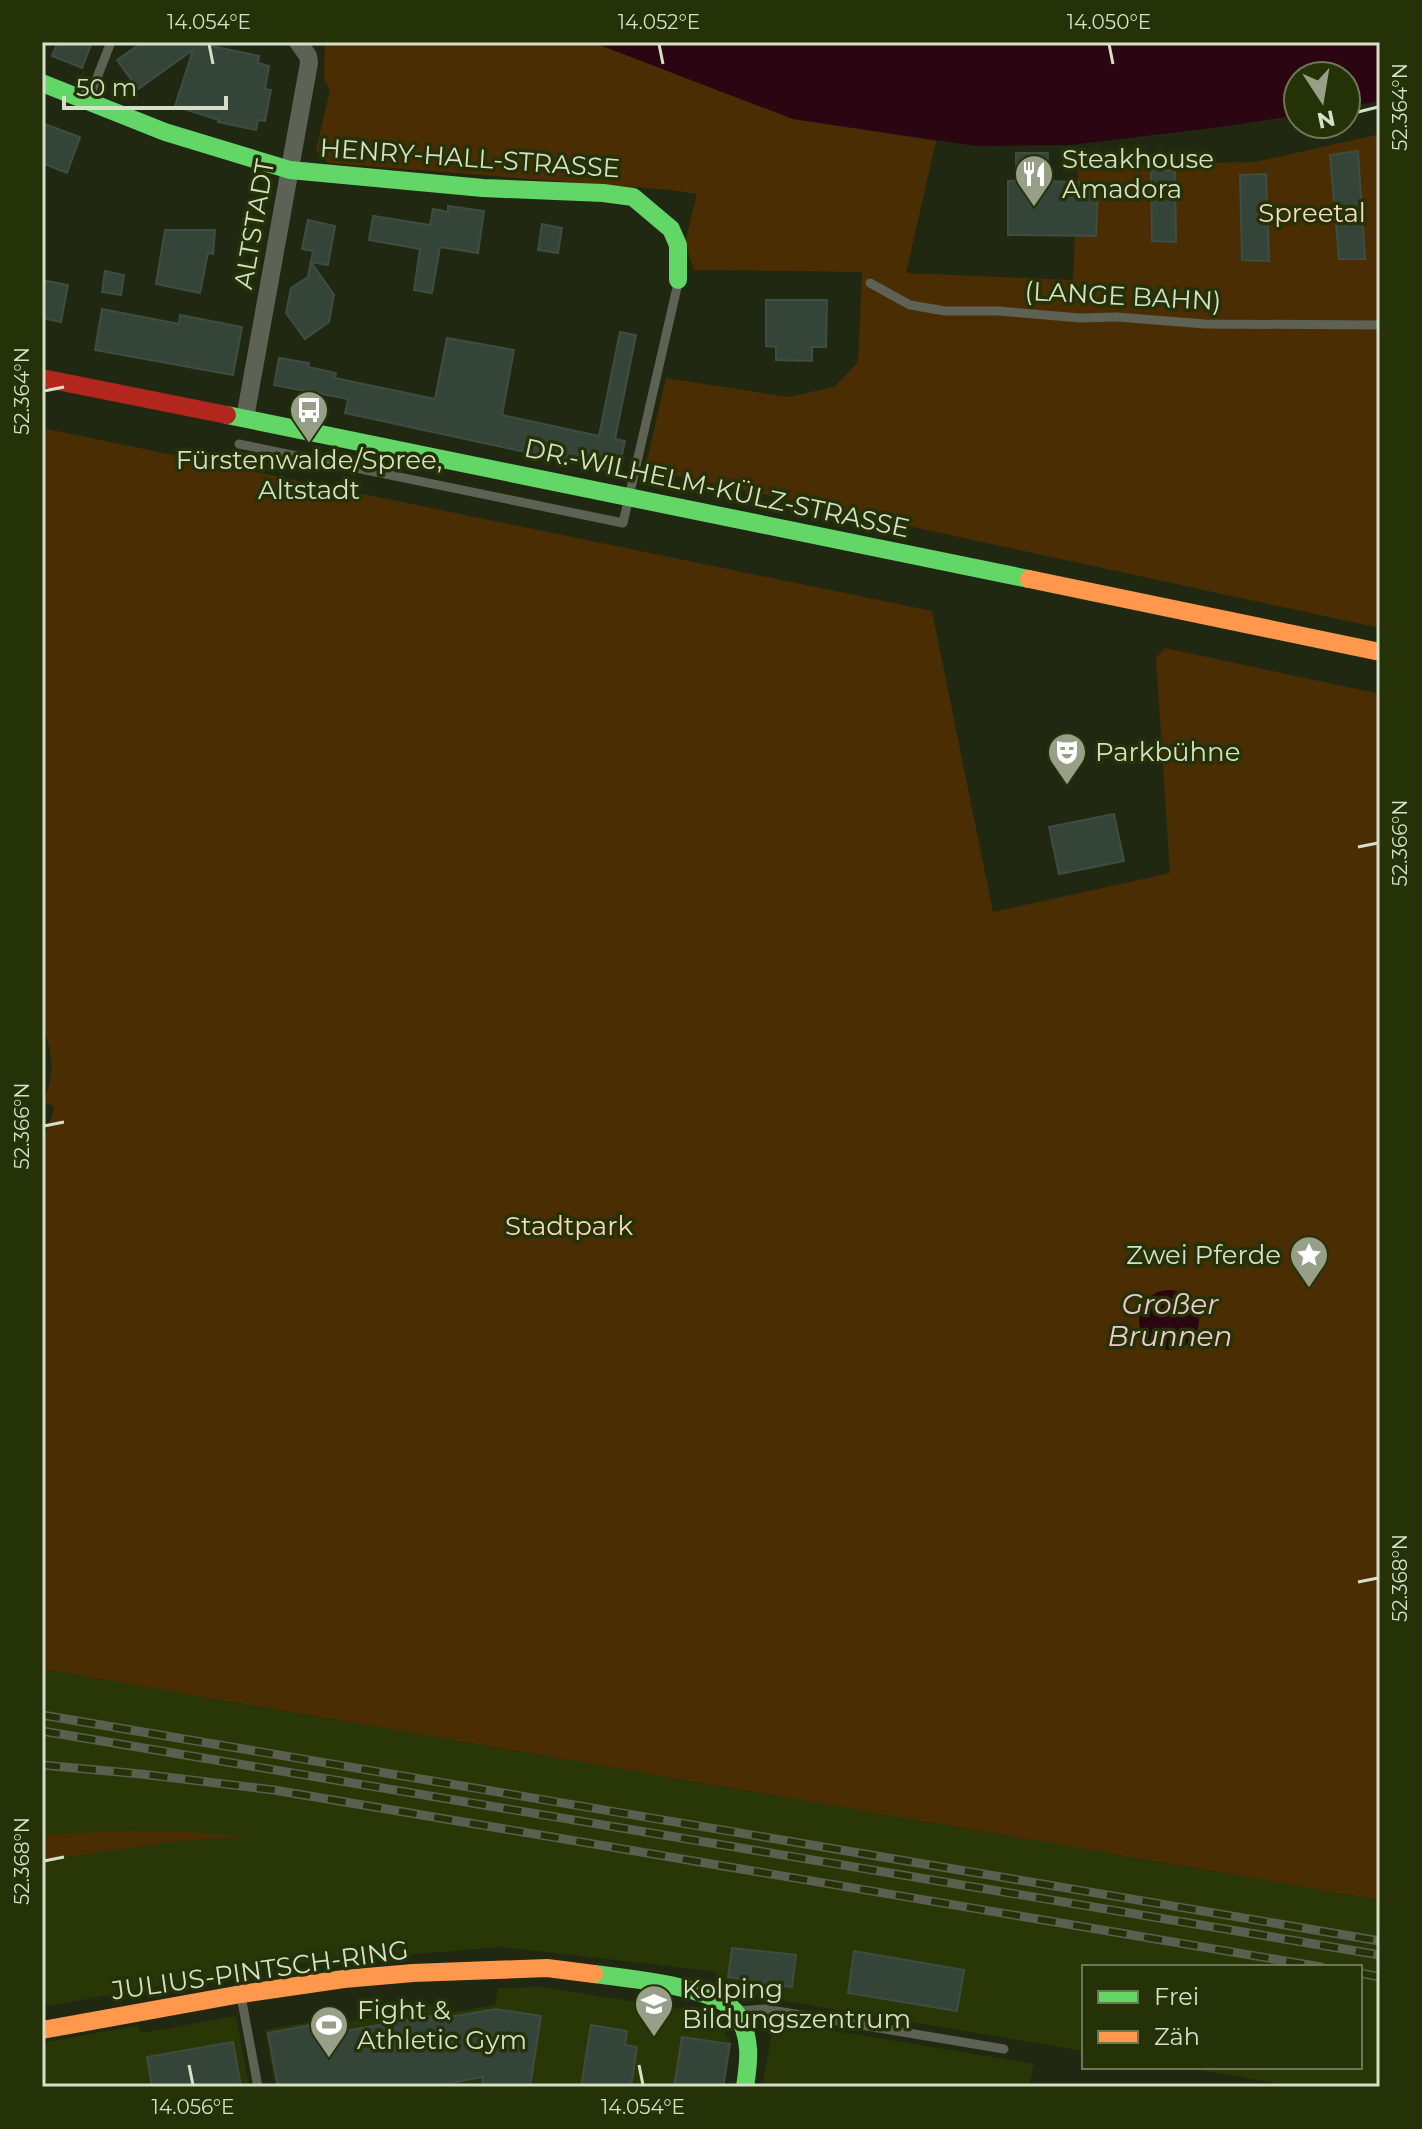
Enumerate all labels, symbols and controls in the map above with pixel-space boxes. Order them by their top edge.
text: 14.054°E [167,10,251,34]
text: 14.052°E [618,10,700,34]
text: 14.050°E [1067,10,1151,34]
scale bar [64,60,226,110]
north arrow [1282,60,1362,140]
text: 52.364°N [1388,63,1412,151]
text: 50 m [76,73,137,102]
text: N [1315,104,1338,134]
street label: HENRY-HALL-STRASSE [319,132,621,184]
place label: Steakhouse Amadora [1062,143,1214,205]
restaurant icon: Steakhouse Amadora [1013,153,1055,208]
street label: ALTSTADT [227,157,281,291]
park label: Spreetal [1258,197,1366,229]
street label: (LANGE BAHN) [1024,275,1222,317]
text: 52.364°N [10,347,34,435]
bus stop icon: Fürstenwalde/Spree, Altstadt [288,389,330,444]
street label: DR.-WILHELM-KÜLZ-STRASSE [522,432,912,544]
place label: Fürstenwalde/Spree, Altstadt [176,444,442,506]
theatre icon: Parkbühne [1046,731,1088,786]
place label: Parkbühne [1095,736,1240,768]
text: 52.366°N [1388,799,1412,887]
text: 52.366°N [10,1082,34,1170]
park label: Stadtpark [505,1210,633,1242]
place icon: Zwei Pferde [1288,1234,1330,1289]
place label: Zwei Pferde [1126,1239,1281,1271]
water label: Großer Brunnen [1108,1287,1232,1353]
text: 52.368°N [1388,1534,1412,1622]
text: 52.368°N [10,1817,34,1905]
street label: JULIUS-PINTSCH-RING [109,1933,410,2007]
legend [1082,1965,1362,2069]
place label: Kolping Bildungszentrum [682,1973,911,2035]
text: Frei [1154,1982,1199,2011]
school or university icon: Kolping Bildungszentrum [633,1983,675,2038]
place label: Fight & Athletic Gym [357,1994,527,2056]
sports icon: Fight & Athletic Gym [308,2004,350,2059]
text: Zäh [1154,2022,1200,2051]
text: 14.056°E [152,2095,234,2119]
text: 14.054°E [601,2095,685,2119]

